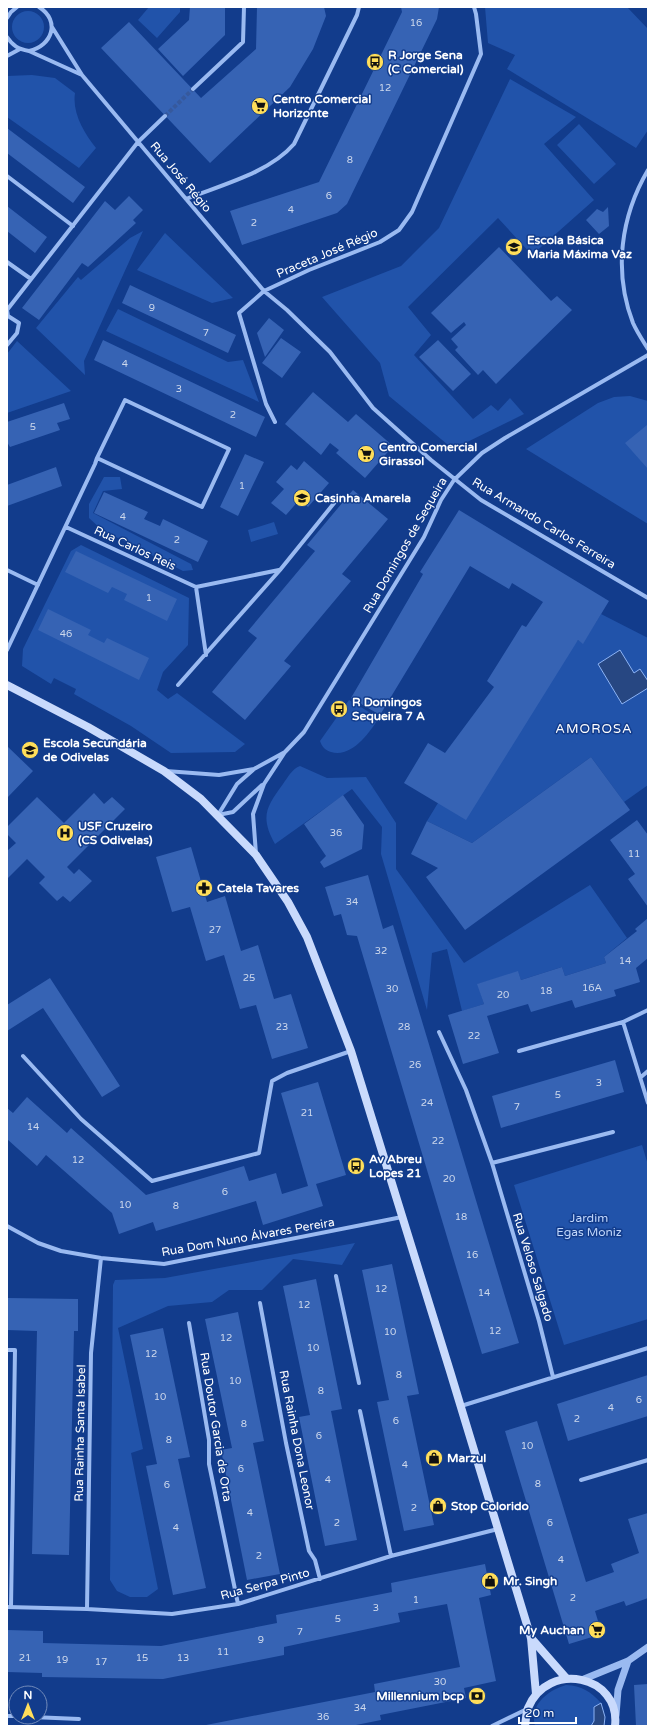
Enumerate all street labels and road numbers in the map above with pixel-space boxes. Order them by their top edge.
street label: Rua José Régio [148,139,214,215]
street label: Praceta José Régio [274,225,380,281]
street label: Rua Domingos de Sequeira [360,475,450,615]
street label: Rua Armando Carlos Ferreira [470,475,618,571]
street label: Rua Carlos Reis [92,523,178,573]
street label: Rua Veloso Salgado [510,1211,556,1323]
street label: Rua Dom Nuno Álvares Pereira [160,1215,336,1259]
street label: Rua Doutor Garcia de Orta [197,1351,235,1503]
street label: Rua Rainha Santa Isabel [72,1364,88,1502]
street label: Rua Rainha Dona Leonor [277,1369,317,1511]
street label: Rua Serpa Pinto [219,1565,311,1603]

